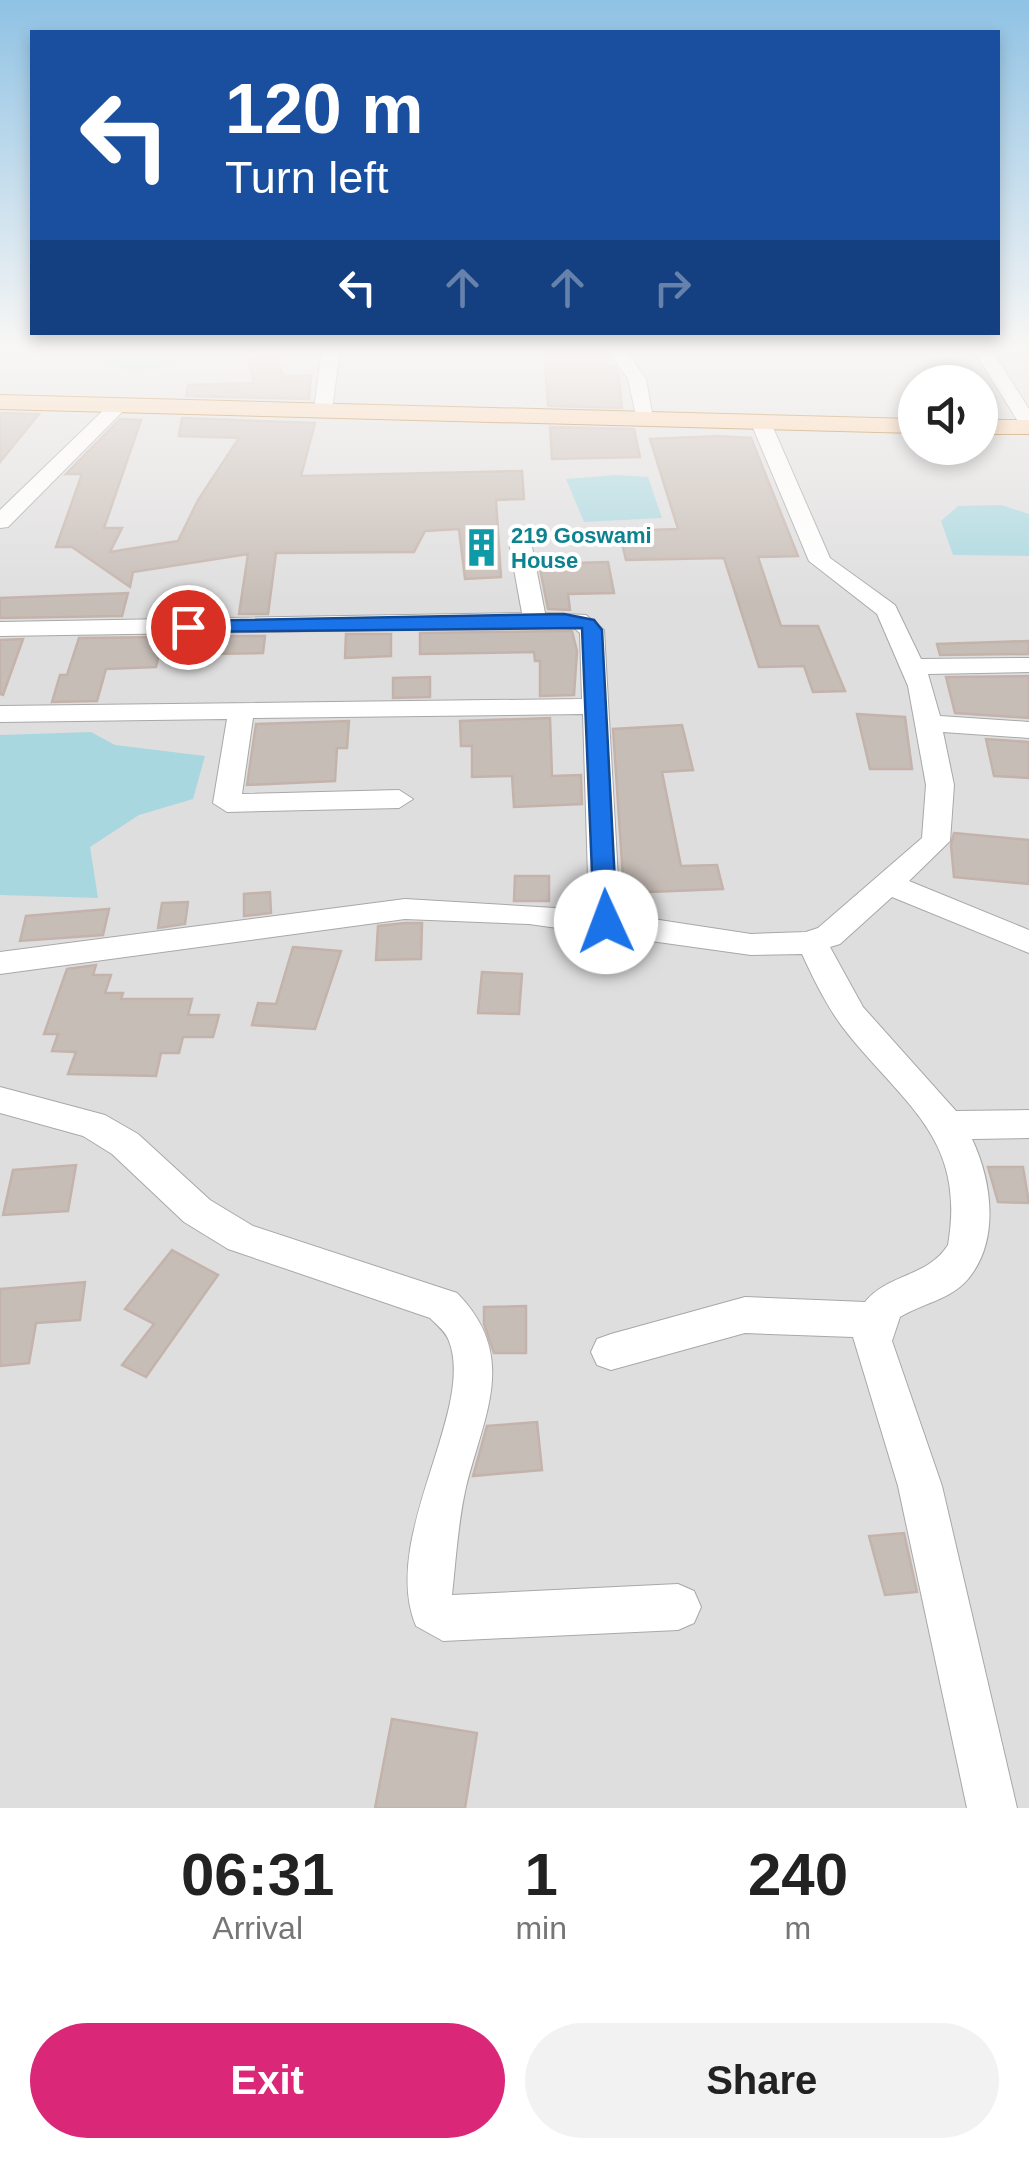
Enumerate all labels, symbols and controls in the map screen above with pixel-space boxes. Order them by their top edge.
icon: left [60,70,190,200]
text: 120 m [225,70,423,148]
text: Turn left [225,152,388,203]
icon: left [330,260,385,315]
icon: ahead [435,260,490,315]
icon: ahead [540,260,595,315]
icon: right [645,260,700,315]
map controls [898,365,998,465]
button: sound [898,365,998,465]
place label: 219 Goswami House [511,523,652,573]
building icon: 219 Goswami House [460,527,502,569]
pin [146,585,231,670]
icon: arrive [161,600,216,655]
position arrow [554,870,658,974]
text: 06:31 [181,1841,334,1908]
text: 1 [524,1841,558,1908]
text: 240 [748,1841,848,1908]
text: Arrival [212,1910,303,1946]
text: min [515,1910,567,1946]
text: m [785,1910,811,1946]
button: Exit [30,2023,505,2138]
button: Share [525,2023,999,2138]

